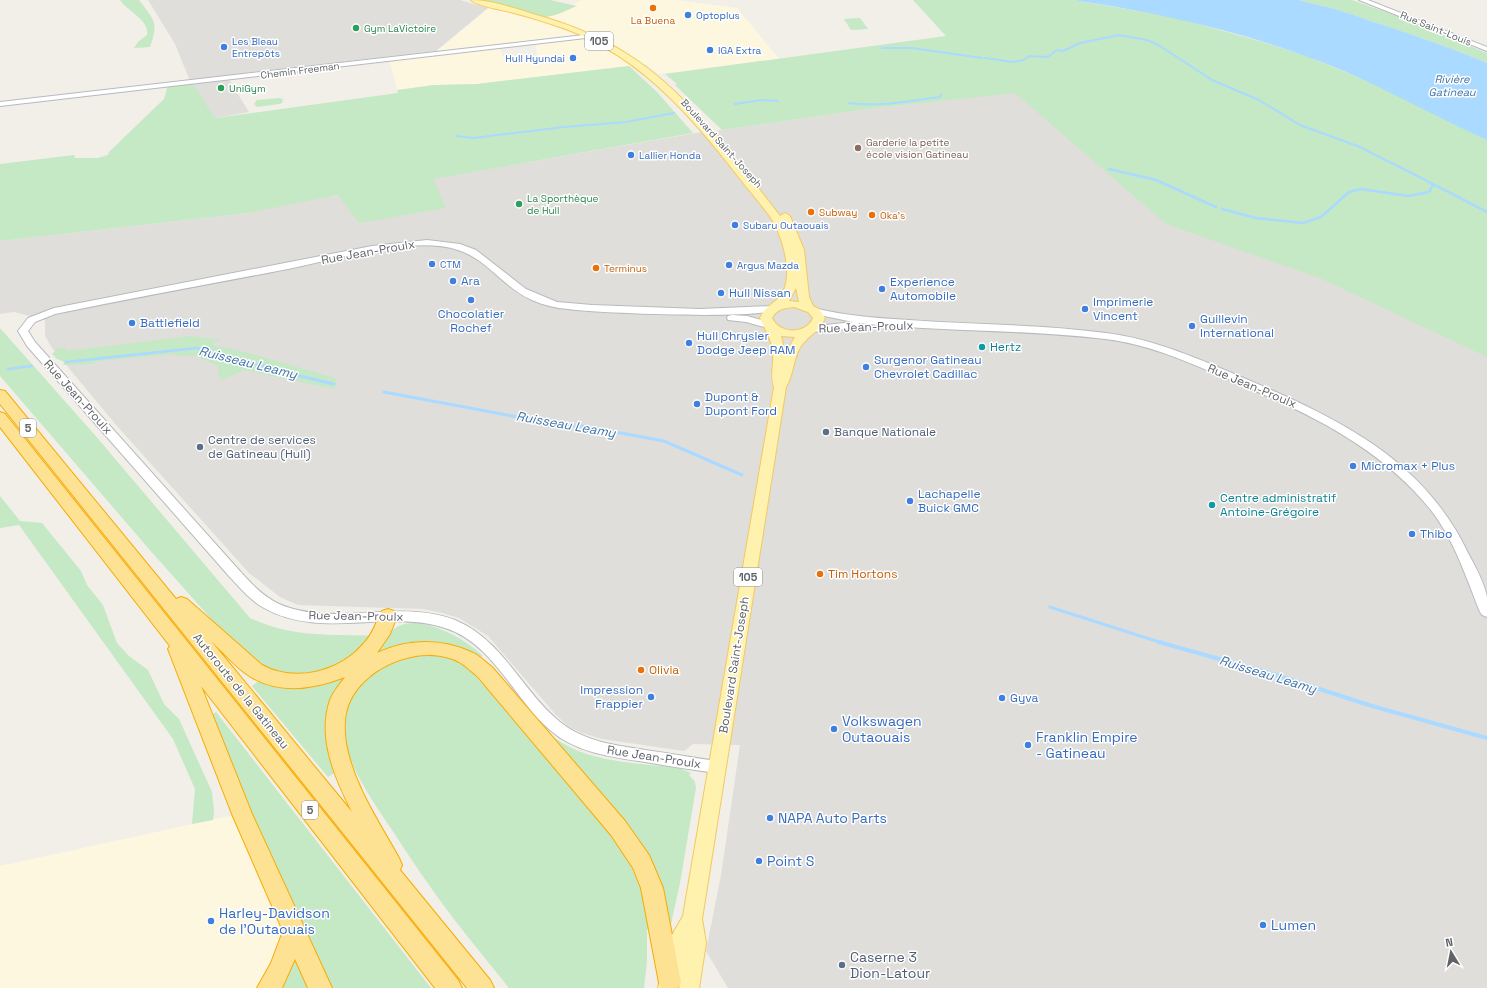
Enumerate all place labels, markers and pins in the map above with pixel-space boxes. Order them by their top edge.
marker: La Buena [648,3,658,13]
place label: Optoplus [696,9,740,22]
marker: Optoplus [683,10,693,20]
place label: La Buena [631,14,675,27]
place label: Gym LaVictoire [364,22,436,35]
marker: Gym LaVictoire [351,23,361,33]
place label: Les Bleau Entrepôts [232,35,280,60]
marker: Les Bleau Entrepôts [219,42,229,52]
place label: IGA Extra [718,44,762,57]
marker: IGA Extra [705,45,715,55]
place label: Hull Hyundai [505,52,565,65]
marker: Hull Hyundai [568,53,578,63]
place label: UniGym [229,82,266,95]
marker: UniGym [216,83,226,93]
place label: Garderie la petite école vision Gatineau [866,136,968,161]
marker: Garderie la petite école vision Gatineau [853,143,863,153]
place label: Lallier Honda [639,149,701,162]
marker: Lallier Honda [626,150,636,160]
place label: La Sporthèque de Hull [527,192,599,217]
marker: La Sporthèque de Hull [514,199,524,209]
place label: Subway [819,206,857,219]
marker: Subway [806,207,816,217]
place label: Oka's [880,209,905,222]
marker: Oka's [867,210,877,220]
place label: Subaru Outaouais [743,219,829,232]
marker: Subaru Outaouais [730,220,740,230]
place label: CTM [440,258,461,271]
marker: CTM [427,259,437,269]
place label: Argus Mazda [737,259,799,272]
marker: Argus Mazda [724,260,734,270]
place label: Terminus [604,262,647,275]
marker: Terminus [591,263,601,273]
place label: Ara [461,273,480,289]
place label: Experience Automobile [890,274,956,304]
marker: Ara [448,276,458,286]
marker: Experience Automobile [877,284,887,294]
place label: Hull Nissan [729,285,791,301]
marker: Hull Nissan [716,288,726,298]
place label: Imprimerie Vincent [1093,294,1153,324]
marker: Chocolatier Rochef [466,295,476,305]
marker: Imprimerie Vincent [1080,304,1090,314]
place label: Chocolatier Rochef [438,306,505,336]
place label: Guillevin International [1200,311,1274,341]
place label: Battlefield [140,315,200,331]
marker: Battlefield [127,318,137,328]
marker: Guillevin International [1187,321,1197,331]
place label: Hull Chrysler Dodge Jeep RAM [697,328,795,358]
marker: Hull Chrysler Dodge Jeep RAM [684,338,694,348]
place label: Hertz [990,339,1021,355]
marker: Hertz [977,342,987,352]
place label: Surgenor Gatineau Chevrolet Cadillac [874,352,982,382]
marker: Surgenor Gatineau Chevrolet Cadillac [861,362,871,372]
place label: Dupont & Dupont Ford [705,389,777,419]
marker: Dupont & Dupont Ford [692,399,702,409]
place label: Banque Nationale [834,424,936,440]
marker: Banque Nationale [821,427,831,437]
place label: Centre de services de Gatineau (Hull) [208,432,316,462]
marker: Centre de services de Gatineau (Hull) [195,442,205,452]
place label: Micromax + Plus [1361,458,1455,474]
marker: Micromax + Plus [1348,461,1358,471]
place label: Lachapelle Buick GMC [918,486,981,516]
place label: Centre administratif Antoine-Grégoire [1220,490,1336,520]
marker: Lachapelle Buick GMC [905,496,915,506]
marker: Centre administratif Antoine-Grégoire [1207,500,1217,510]
place label: Thibo [1420,526,1453,542]
marker: Thibo [1407,529,1417,539]
place label: Tim Hortons [828,566,898,582]
marker: Tim Hortons [815,569,825,579]
place label: Olivia [649,662,679,678]
marker: Olivia [636,665,646,675]
place label: Impression Frappier [580,682,643,712]
place label: Gyva [1010,690,1039,706]
marker: Impression Frappier [646,692,656,702]
marker: Gyva [997,693,1007,703]
place label: Volkswagen Outaouais [842,712,922,746]
marker: Volkswagen Outaouais [829,724,839,734]
place label: Franklin Empire - Gatineau [1036,728,1138,762]
marker: Franklin Empire - Gatineau [1023,740,1033,750]
place label: NAPA Auto Parts [778,809,887,827]
marker: NAPA Auto Parts [765,813,775,823]
place label: Point S [767,852,814,870]
marker: Point S [754,856,764,866]
place label: Harley-Davidson de l'Outaouais [219,904,330,938]
marker: Harley-Davidson de l'Outaouais [206,916,216,926]
place label: Lumen [1271,916,1316,934]
marker: Lumen [1258,920,1268,930]
place label: Caserne 3 Dion-Latour [850,948,930,982]
marker: Caserne 3 Dion-Latour [837,960,847,970]

